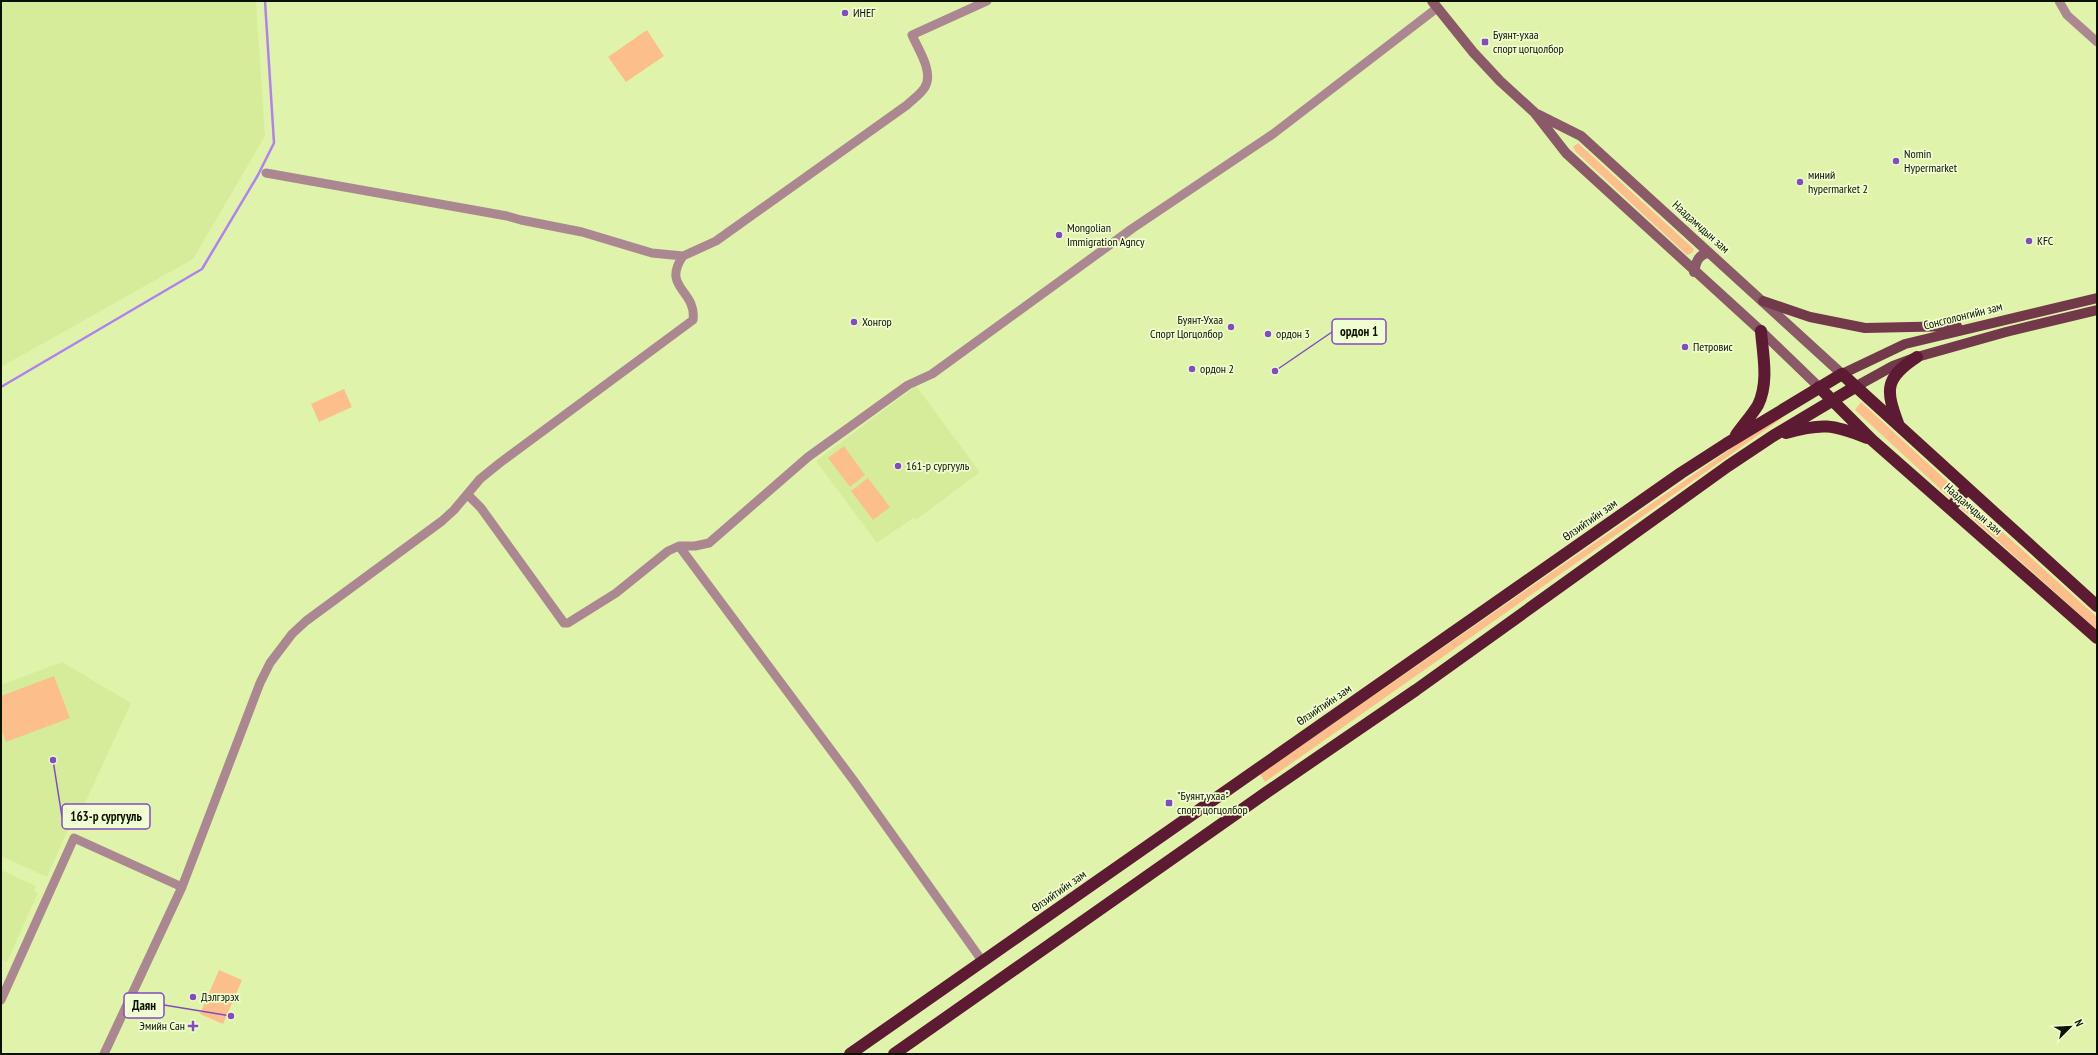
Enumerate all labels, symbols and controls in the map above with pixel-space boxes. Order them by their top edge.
place label: ИНЕГ [853,5,876,20]
marker: ИНЕГ [840,8,850,18]
place label: Буянт-ухаа спорт цогцолбор [1493,27,1564,56]
marker: Буянт-ухаа спорт цогцолбор [1480,37,1490,47]
place label: Nomin Hypermarket [1904,146,1958,175]
marker: Nomin Hypermarket [1891,156,1901,166]
place label: миний hypermarket 2 [1808,167,1868,196]
marker: миний hypermarket 2 [1795,177,1805,187]
street label: Наадамчдын зам [1670,197,1733,256]
place label: Mongolian Immigration Agncy [1067,220,1145,249]
marker: Mongolian Immigration Agncy [1054,230,1064,240]
place label: KFC [2037,233,2054,248]
marker: KFC [2024,236,2034,246]
street label: Сонсголонгийн зам [1922,298,2004,333]
place label: Буянт-Ухаа Спорт Цогцолбор [1150,312,1223,341]
place label: Хонгор [862,314,892,329]
marker: Хонгор [849,317,859,327]
callout: ордон 1 [1332,319,1386,344]
marker: Буянт-Ухаа Спорт Цогцолбор [1226,322,1236,332]
text: ордон 1 [1340,323,1378,340]
place label: ордон 3 [1276,326,1310,341]
marker: ордон 3 [1263,329,1273,339]
place label: Петровис [1693,339,1734,354]
marker: Петровис [1680,342,1690,352]
place label: ордон 2 [1200,361,1234,376]
marker: ордон 2 [1187,364,1197,374]
place label: 161-р сургууль [906,458,970,473]
marker: 161-р сургууль [893,461,903,471]
street label: Наадамчдын зам [1941,479,2005,538]
street label: Өлзийтийн зам [1559,495,1620,544]
street label: Өлзийтийн зам [1293,681,1354,729]
place label: "Буянт ухаа" спорт цогцолбор [1177,788,1248,817]
marker: "Буянт ухаа" спорт цогцолбор [1164,798,1174,808]
callout: 163-р сургууль [62,804,150,829]
text: 163-р сургууль [70,808,142,825]
street label: Өлзийтийн зам [1028,866,1089,915]
place label: Дэлгэрэх [201,989,239,1004]
marker: Дэлгэрэх [188,992,198,1002]
callout: Даян [124,993,164,1018]
text: Даян [132,997,156,1014]
north arrow [2050,1007,2090,1047]
text: N [2072,1017,2087,1029]
place label: Эмийн Сан [139,1018,185,1033]
marker: Эмийн Сан [188,1021,198,1031]

